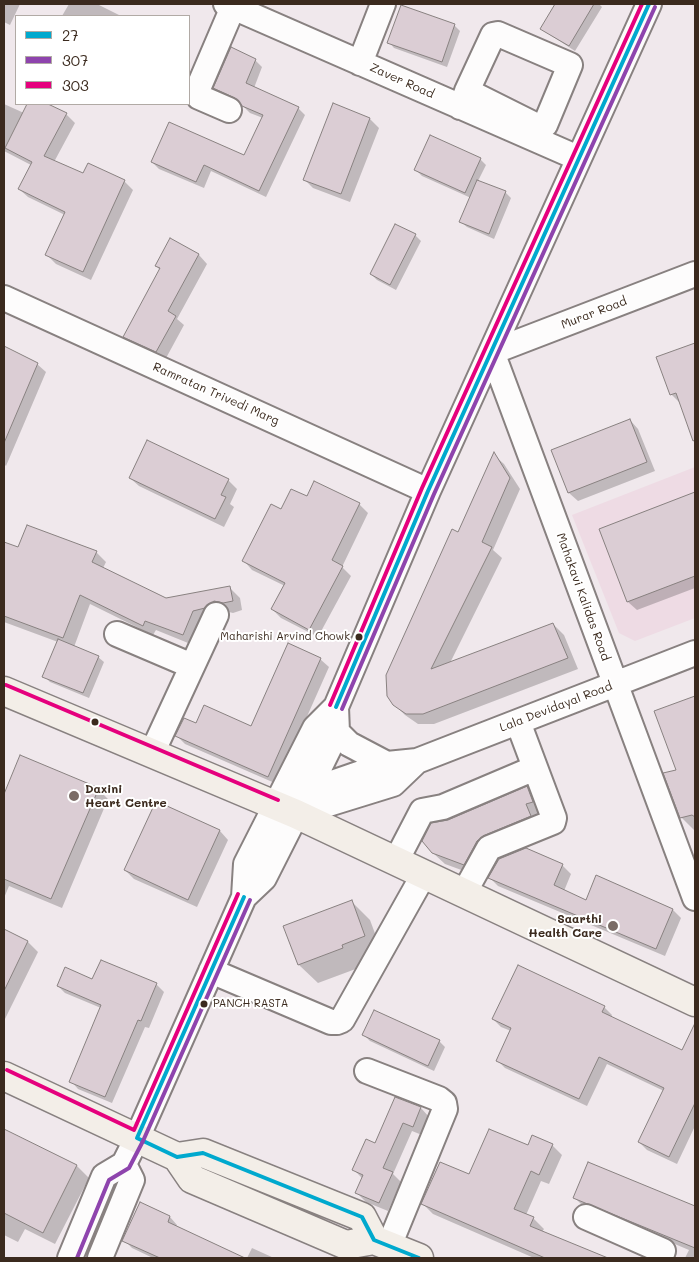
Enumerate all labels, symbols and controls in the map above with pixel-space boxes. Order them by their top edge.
legend [15,15,190,105]
text: 27 [62,25,79,45]
text: 307 [62,50,88,70]
street label: Zaver Road [368,60,436,102]
text: 303 [62,75,89,95]
street label: Murar Road [559,294,629,332]
street label: Ramratan Trivedi Marg [151,360,281,428]
street label: Mahakavi Kalidas Road [553,531,613,663]
place label: Maharishi Arvind Chowk [220,630,350,644]
marker: Maharishi Arvind Chowk [354,632,364,642]
street label: Lala Devidayal Road [498,679,614,735]
unlabelled marker [90,717,100,727]
place label: Daxini Heart Centre [85,782,167,810]
marker: Daxini Heart Centre [67,789,81,803]
place label: Saarthi Health Care [528,912,602,940]
marker: Saarthi Health Care [606,919,620,933]
place label: PANCH RASTA [213,997,288,1011]
marker: PANCH RASTA [199,999,209,1009]

